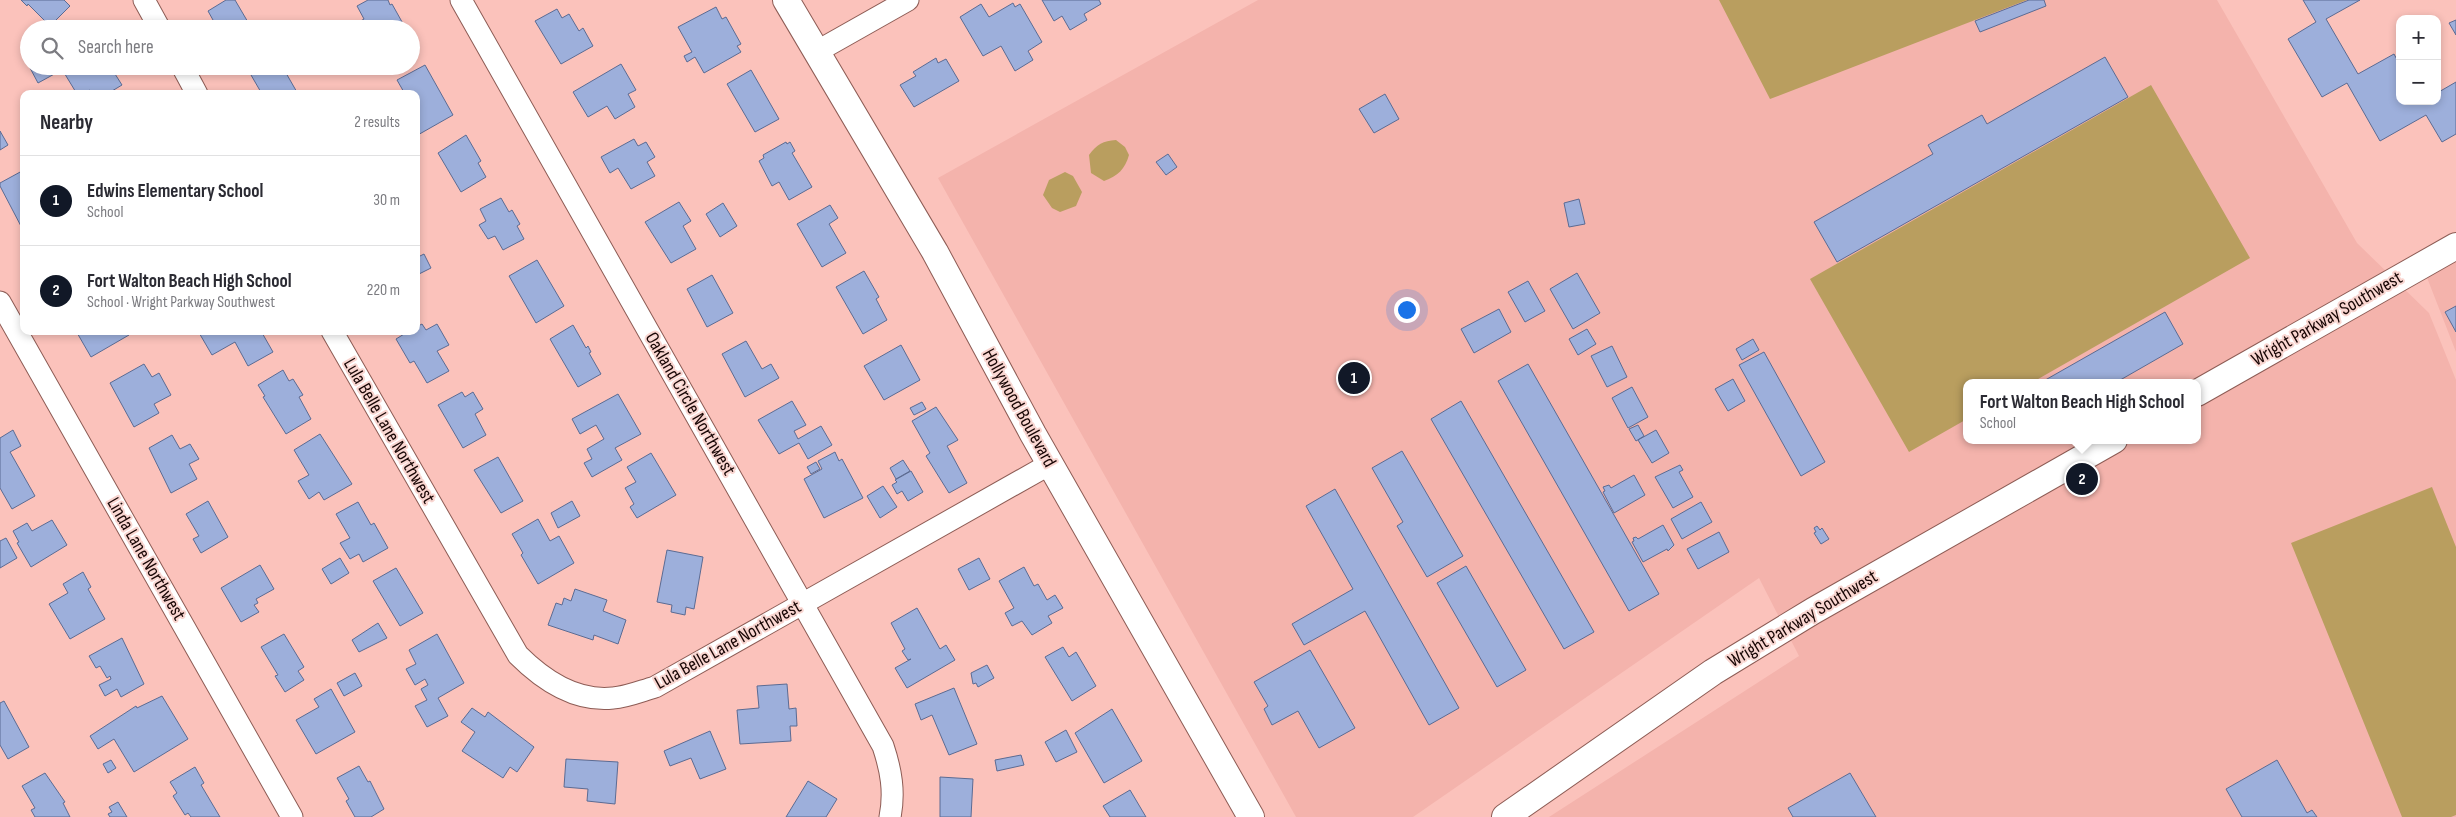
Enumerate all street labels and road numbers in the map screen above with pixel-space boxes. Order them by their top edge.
street label: Wright Parkway Southwest [2247,266,2407,372]
street label: Oakland Circle Northwest [640,328,740,480]
street label: Hollywood Boulevard [977,345,1061,471]
street label: Lula Belle Lane Northwest [338,354,440,508]
street label: Linda Lane Northwest [102,493,191,625]
street label: Wright Parkway Southwest [1724,565,1882,673]
street label: Lula Belle Lane Northwest [651,595,805,695]

